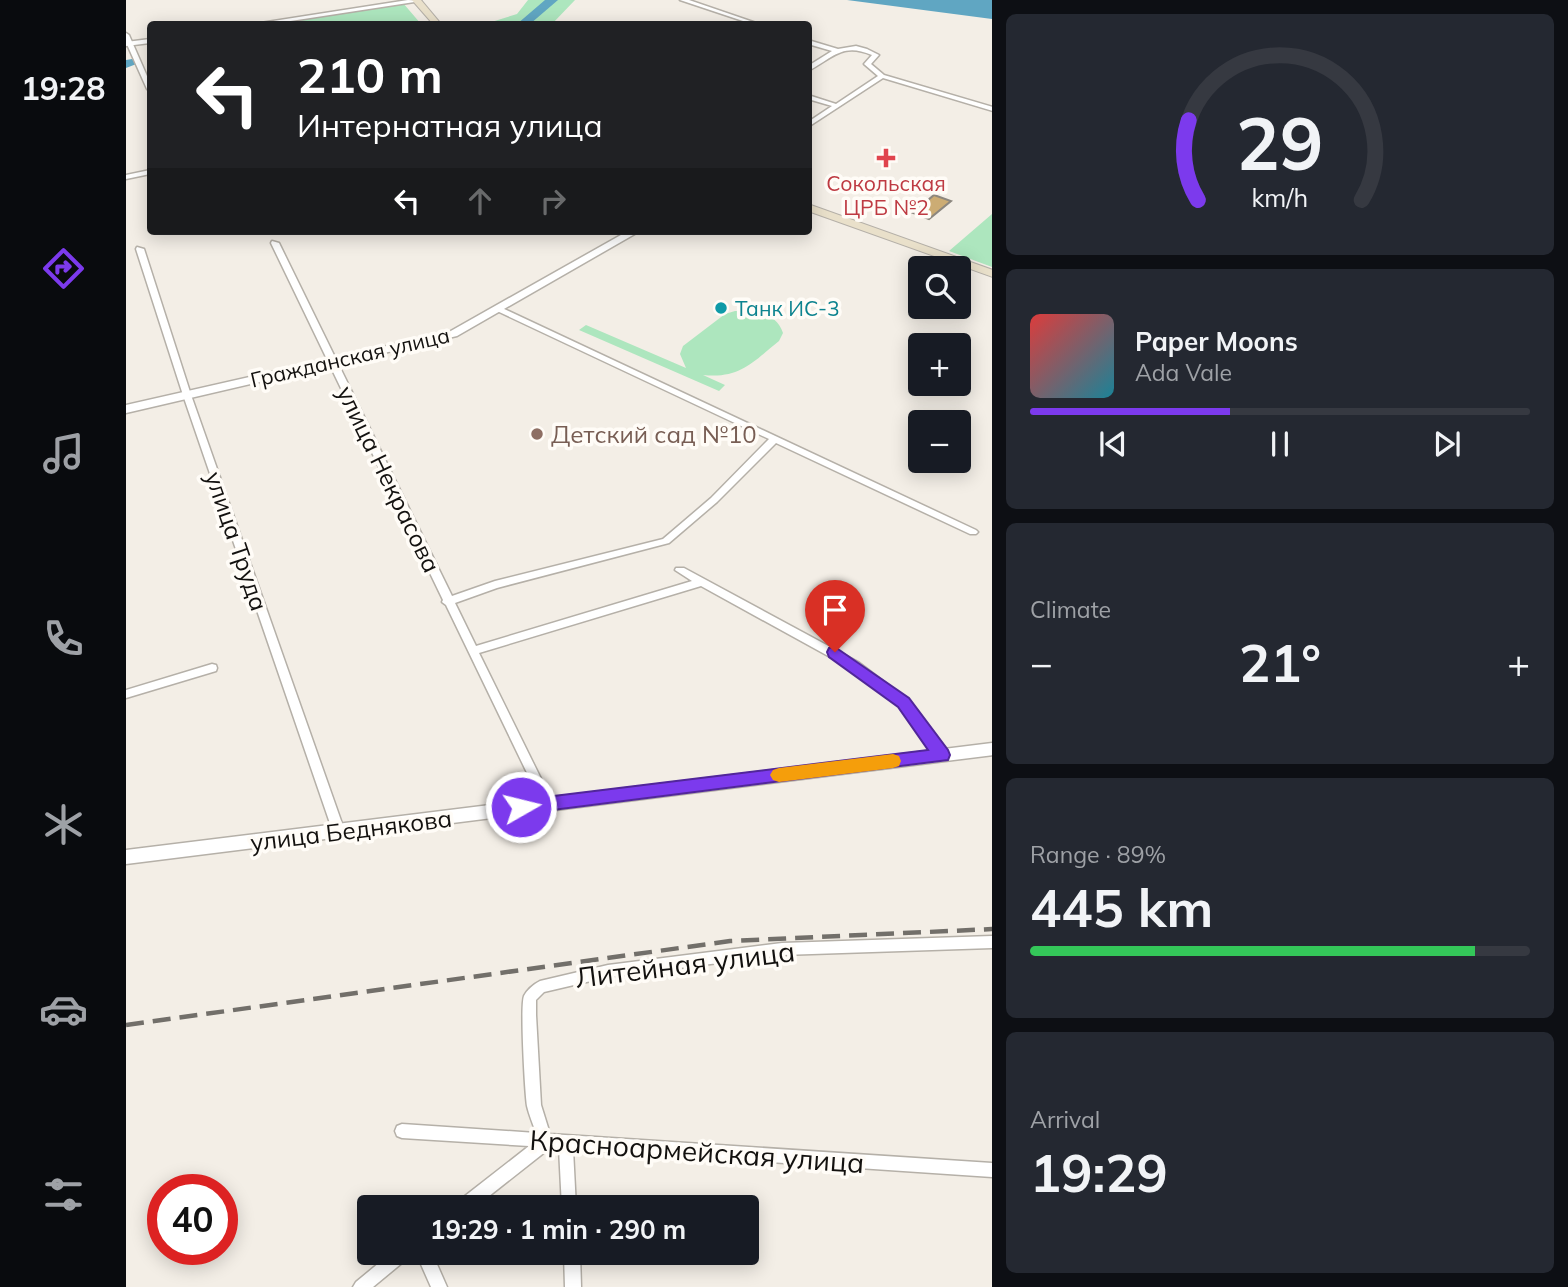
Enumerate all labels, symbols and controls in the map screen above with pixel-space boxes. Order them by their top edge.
text: 210 m [297,44,443,105]
icon: left [182,49,273,140]
text: 19:28 [21,68,105,108]
text: 29 [1236,98,1324,189]
text: Интернатная улица [297,105,603,145]
marker: Сокольская ЦРБ №2 [876,148,896,168]
place label: Сокольская ЦРБ №2 [826,170,946,220]
icon: left [388,182,426,220]
icon: ahead [461,182,499,220]
icon: right [534,182,572,220]
text: km/h [1252,182,1308,213]
icon: directions [39,244,88,293]
map controls [908,256,971,473]
button: search [908,256,971,319]
place label: Танк ИС-3 [735,295,840,321]
marker: Танк ИС-3 [713,300,729,316]
street label: Гражданская улица [248,321,452,393]
text: Paper Moons [1135,325,1298,358]
button: + [908,333,971,396]
text: Ada Vale [1135,358,1232,387]
street label: улица Некрасова [331,381,447,577]
button: − [908,410,971,473]
place label: Детский сад №10 [551,419,757,449]
icon: previous [1094,425,1132,463]
icon: pause [1261,425,1299,463]
icon: next [1428,425,1466,463]
marker: Детский сад №10 [529,426,545,442]
icon: music [39,429,88,478]
street label: улица Труда [199,467,275,615]
pin [805,580,865,652]
icon: arrive [816,591,854,629]
text: Climate [1030,595,1111,624]
icon: phone [39,614,88,663]
text: 21° [1239,630,1321,695]
text: − [1030,639,1053,687]
text: + [1507,639,1530,687]
position arrow [484,770,558,844]
icon: climate [39,800,88,849]
street label: улица Беднякова [249,803,453,857]
text: Range · 89% [1030,840,1166,869]
text: 445 km [1030,875,1213,940]
street label: Литейная улица [573,933,797,995]
icon: car [39,985,88,1034]
text: Arrival [1030,1105,1100,1134]
street label: Красноармейская улица [528,1122,866,1180]
text: 19:29 [1030,1140,1168,1205]
icon: filters [39,1170,88,1219]
speed limit sign: 40 [147,1174,238,1265]
text: 19:29 · 1 min · 290 m [430,1213,686,1246]

